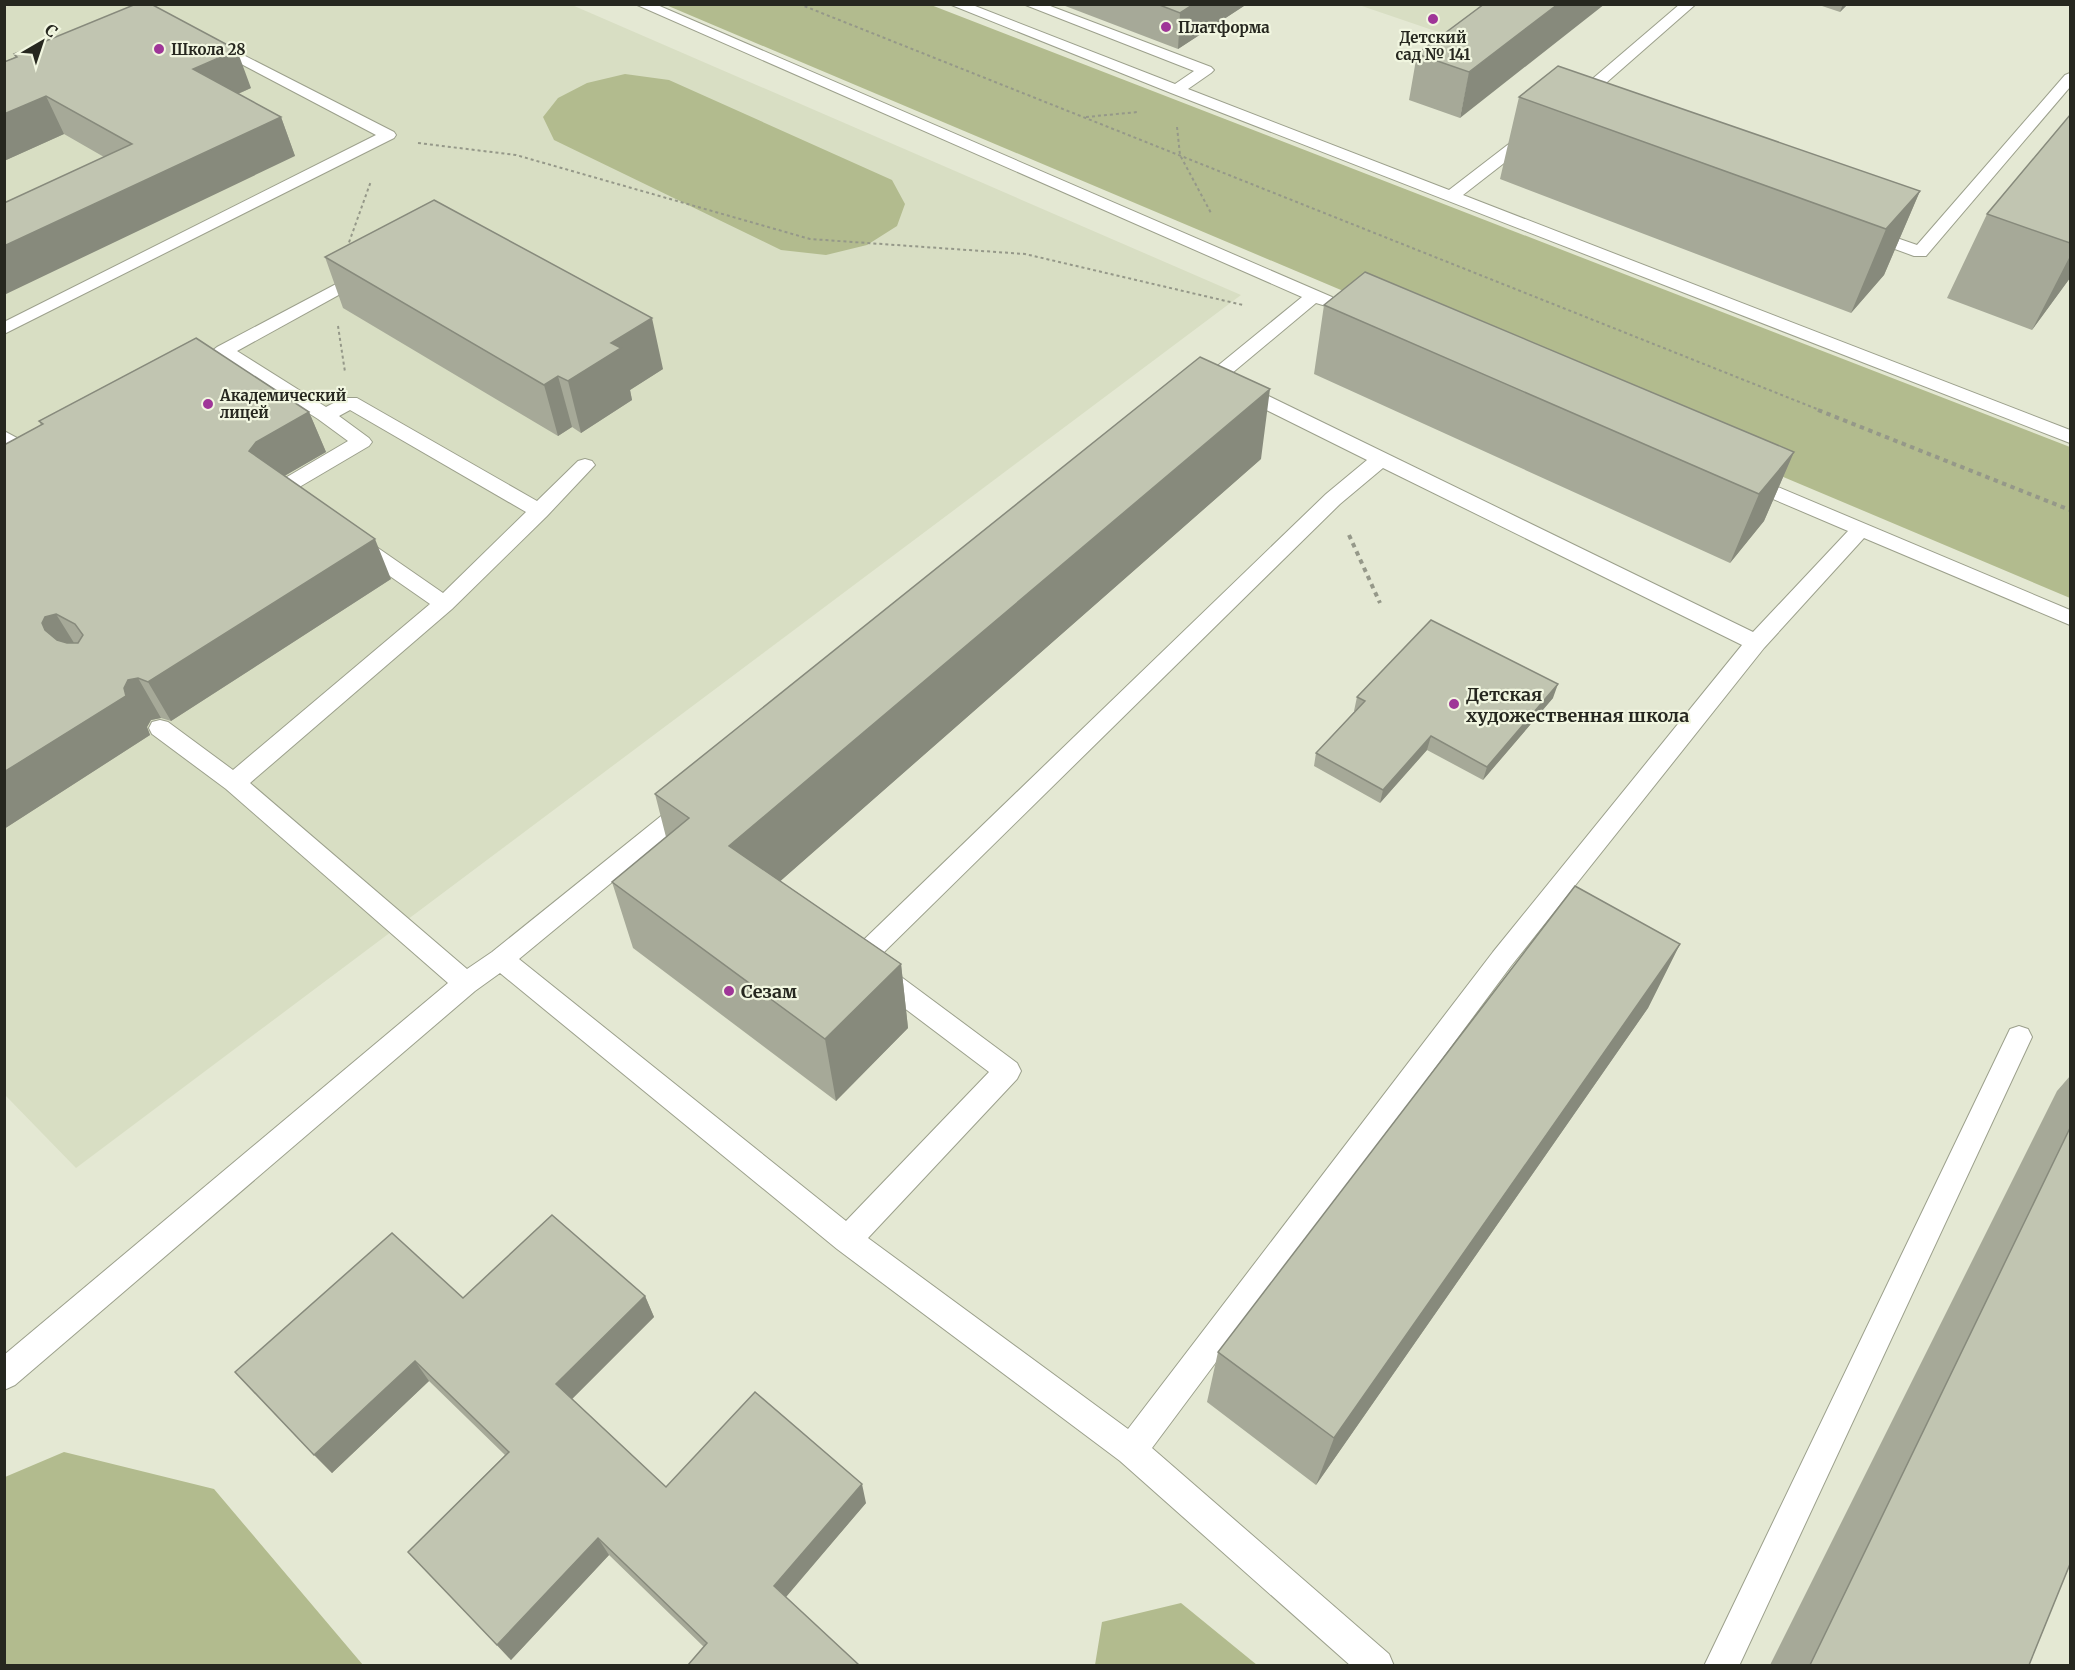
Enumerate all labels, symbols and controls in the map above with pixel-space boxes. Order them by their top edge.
north arrow [12,12,72,72]
marker: Детский сад № 141 [1426,12,1440,26]
place label: Платформа [1178,18,1270,37]
text: С [41,19,62,41]
marker: Платформа [1159,20,1173,34]
place label: Детский сад № 141 [1396,28,1470,64]
place label: Школа 28 [171,40,246,59]
marker: Школа 28 [152,42,166,56]
place label: Академический лицей [219,386,347,422]
marker: Академический лицей [201,397,215,411]
place label: Детская художественная школа [1466,683,1689,727]
marker: Детская художественная школа [1447,697,1461,711]
place label: Сезам [741,980,797,1003]
marker: Сезам [722,984,736,998]

